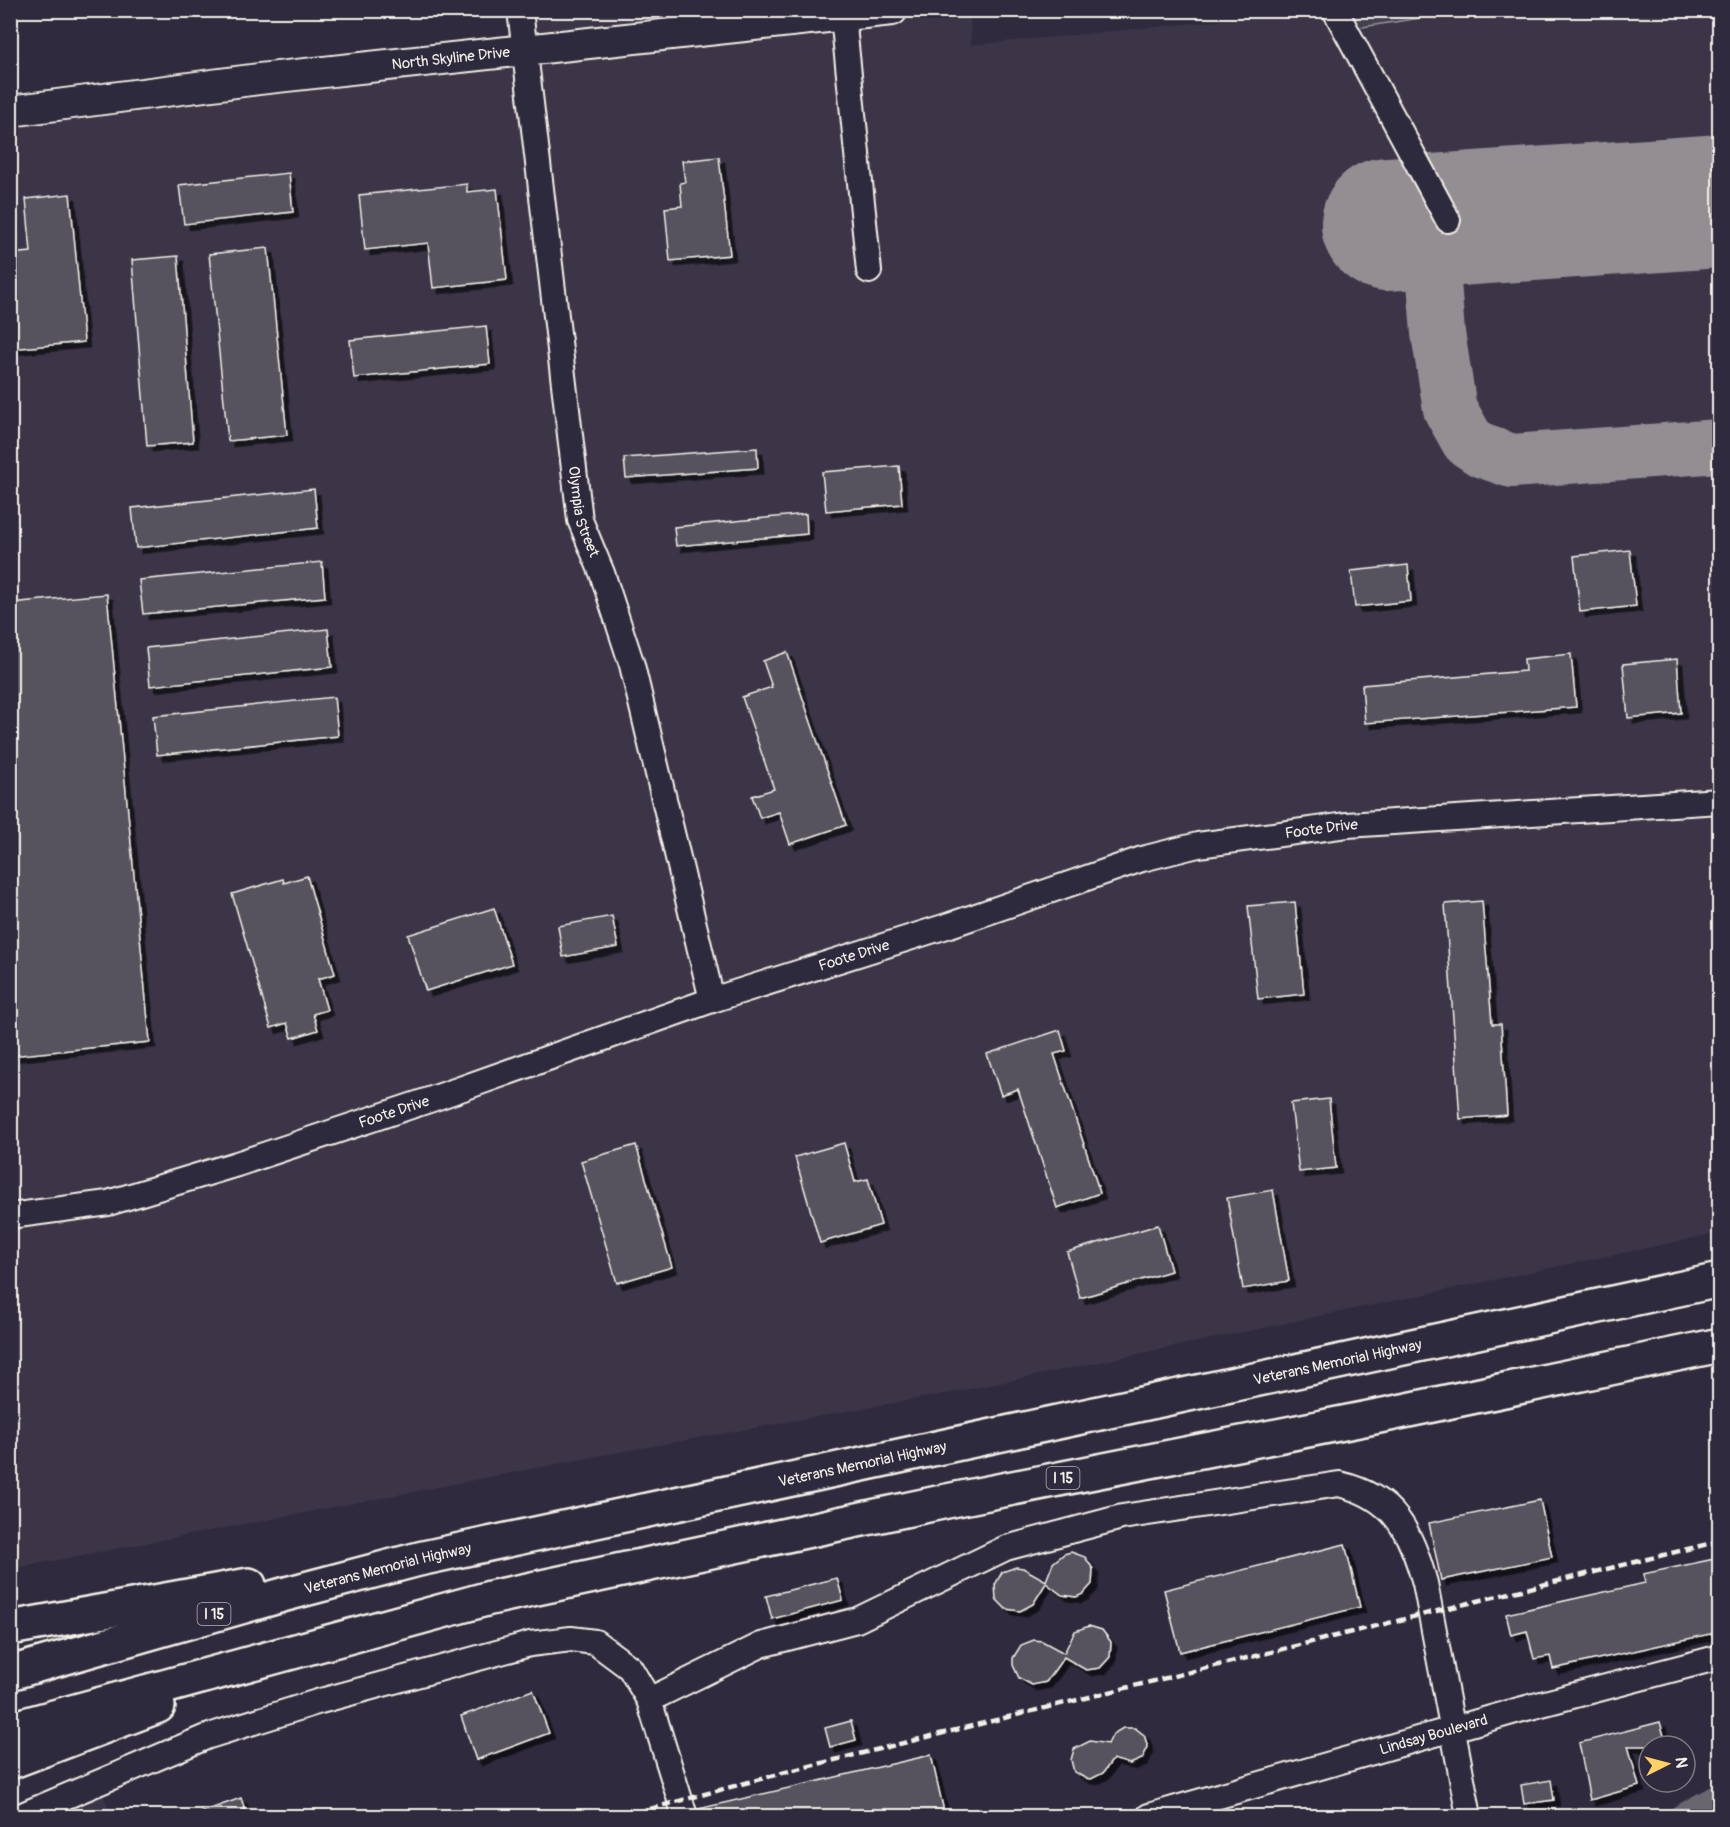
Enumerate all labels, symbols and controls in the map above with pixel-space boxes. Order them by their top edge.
street label: North Skyline Drive [391,42,511,74]
street label: Olympia Street [564,465,604,561]
street label: Foote Drive [1284,815,1359,843]
street label: Foote Drive [816,935,892,975]
street label: Foote Drive [356,1091,432,1132]
street label: Veterans Memorial Highway [1252,1335,1424,1389]
street label: Veterans Memorial Highway [776,1437,949,1491]
road number: I 15 [1046,1467,1080,1489]
street label: Veterans Memorial Highway [302,1538,474,1598]
road number: I 15 [198,1603,230,1625]
street label: Lindsay Boulevard [1377,1710,1490,1759]
north arrow [1637,1734,1697,1794]
text: N [1670,1756,1691,1769]

